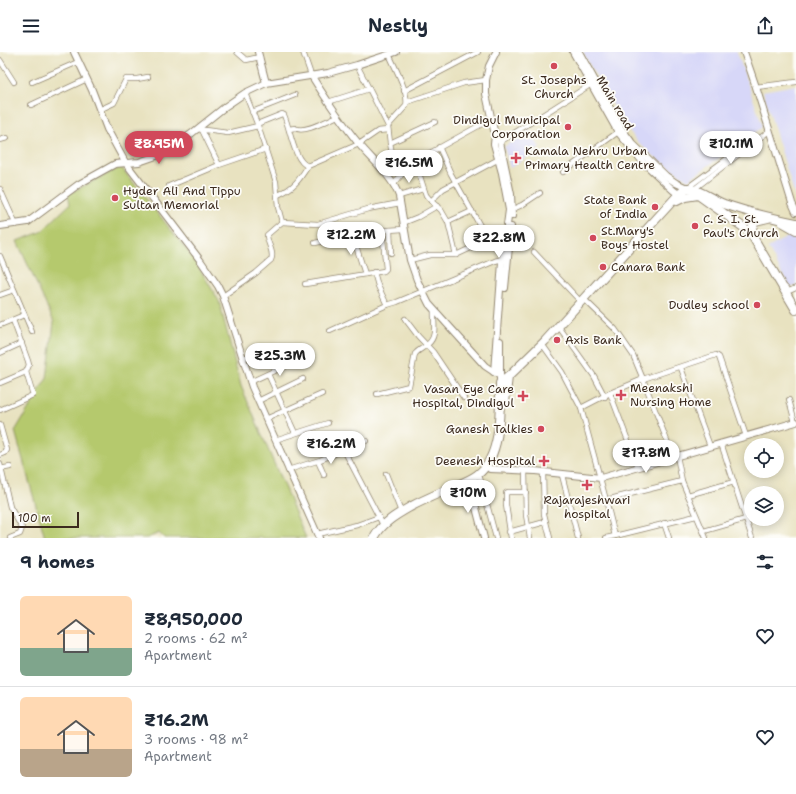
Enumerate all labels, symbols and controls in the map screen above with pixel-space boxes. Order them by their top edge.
text: Nestly [368,14,428,38]
icon: menu [20,15,42,37]
icon: share [754,15,776,37]
marker: St. Josephs Church [549,61,559,71]
place label: St. Josephs Church [521,72,587,102]
street label: Main road [592,73,638,134]
place label: Dindigul Municipal Corporation [453,112,560,142]
marker: Dindigul Municipal Corporation [563,122,573,132]
pin: ₹8.95M [126,131,192,165]
pin: ₹10.1M [698,131,764,165]
text: ₹8.95M [134,135,184,152]
text: ₹10.1M [709,135,753,152]
place label: Kamala Nehru Urban Primary Health Centre [525,143,655,173]
pin: ₹16.5M [376,150,442,184]
marker: Kamala Nehru Urban Primary Health Centre [510,152,522,164]
text: ₹16.5M [385,154,433,171]
place label: Hyder Ali And Tippu Sultan Memorial [123,183,241,213]
place label: State Bank of India [584,192,648,222]
marker: Hyder Ali And Tippu Sultan Memorial [110,193,120,203]
marker: State Bank of India [650,202,660,212]
place label: C. S. I. St. Paul's Church [703,211,779,241]
marker: C. S. I. St. Paul's Church [690,221,700,231]
pin: ₹12.2M [318,222,384,256]
place label: St.Mary's Boys Hostel [601,223,669,253]
pin: ₹22.8M [466,225,532,259]
text: ₹12.2M [326,226,376,243]
text: ₹22.8M [473,229,526,246]
marker: St.Mary's Boys Hostel [588,233,598,243]
place label: Canara Bank [611,259,685,275]
marker: Canara Bank [598,262,608,272]
place label: Dudley school [668,297,749,313]
marker: Dudley school [752,300,762,310]
place label: Axis Bank [565,332,622,348]
marker: Axis Bank [552,335,562,345]
pin: ₹25.3M [247,343,313,377]
text: ₹25.3M [254,347,306,364]
place label: Meenakshi Nursing Home [630,380,712,410]
place label: Vasan Eye Care Hospital, Dindigul [412,381,514,411]
marker: Meenakshi Nursing Home [615,389,627,401]
marker: Vasan Eye Care Hospital, Dindigul [517,390,529,402]
place label: Ganesh Talkies [446,421,533,437]
marker: Ganesh Talkies [536,424,546,434]
pin: ₹16.2M [298,431,364,465]
text: ₹16.2M [306,435,356,452]
map controls [744,438,784,526]
button: locate [744,438,784,478]
pin: ₹17.8M [613,440,679,474]
text: ₹17.8M [622,444,670,461]
place label: Deenesh Hospital [435,453,535,469]
marker: Deenesh Hospital [538,455,550,467]
marker: Rajarajeshwari hospital [581,479,593,491]
pin: ₹10M [444,480,492,514]
text: ₹10M [449,484,487,501]
button: layers [744,486,784,526]
place label: Rajarajeshwari hospital [544,492,630,522]
scale bar [12,510,79,529]
text: 100 m [18,511,51,526]
text: 9 homes [20,551,95,573]
icon: filters [754,551,776,573]
text: ₹8,950,000 [144,608,243,630]
icon: home [52,612,100,660]
icon: heart [754,625,776,647]
text: 2 rooms · 62 m² [144,630,248,647]
text: Apartment [144,647,212,664]
text: ₹16.2M [144,709,209,731]
icon: home [52,713,100,761]
icon: heart [754,726,776,748]
text: 3 rooms · 98 m² [144,731,248,748]
text: Apartment [144,748,212,765]

